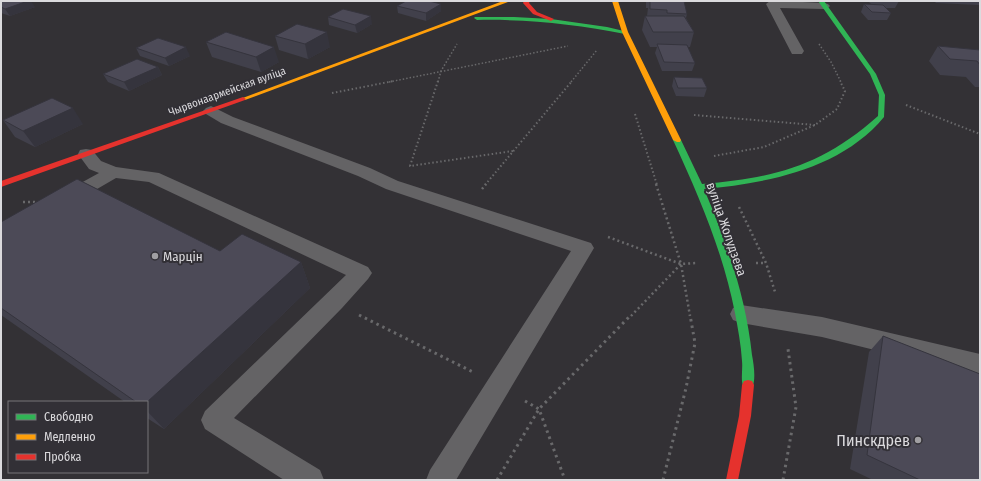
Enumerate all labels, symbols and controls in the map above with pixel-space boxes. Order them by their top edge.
street label: Чырвонаармейская вуліца [167,64,288,119]
street label: вуліца Жолудзева [703,180,750,278]
place label: Марцін [163,249,203,264]
marker: Марцін [150,251,160,261]
legend [8,401,148,473]
text: Свободно [44,410,93,424]
text: Медленно [44,430,96,444]
place label: Пинскдрев [836,431,910,450]
marker: Пинскдрев [913,435,923,445]
text: Пробка [44,450,82,464]

